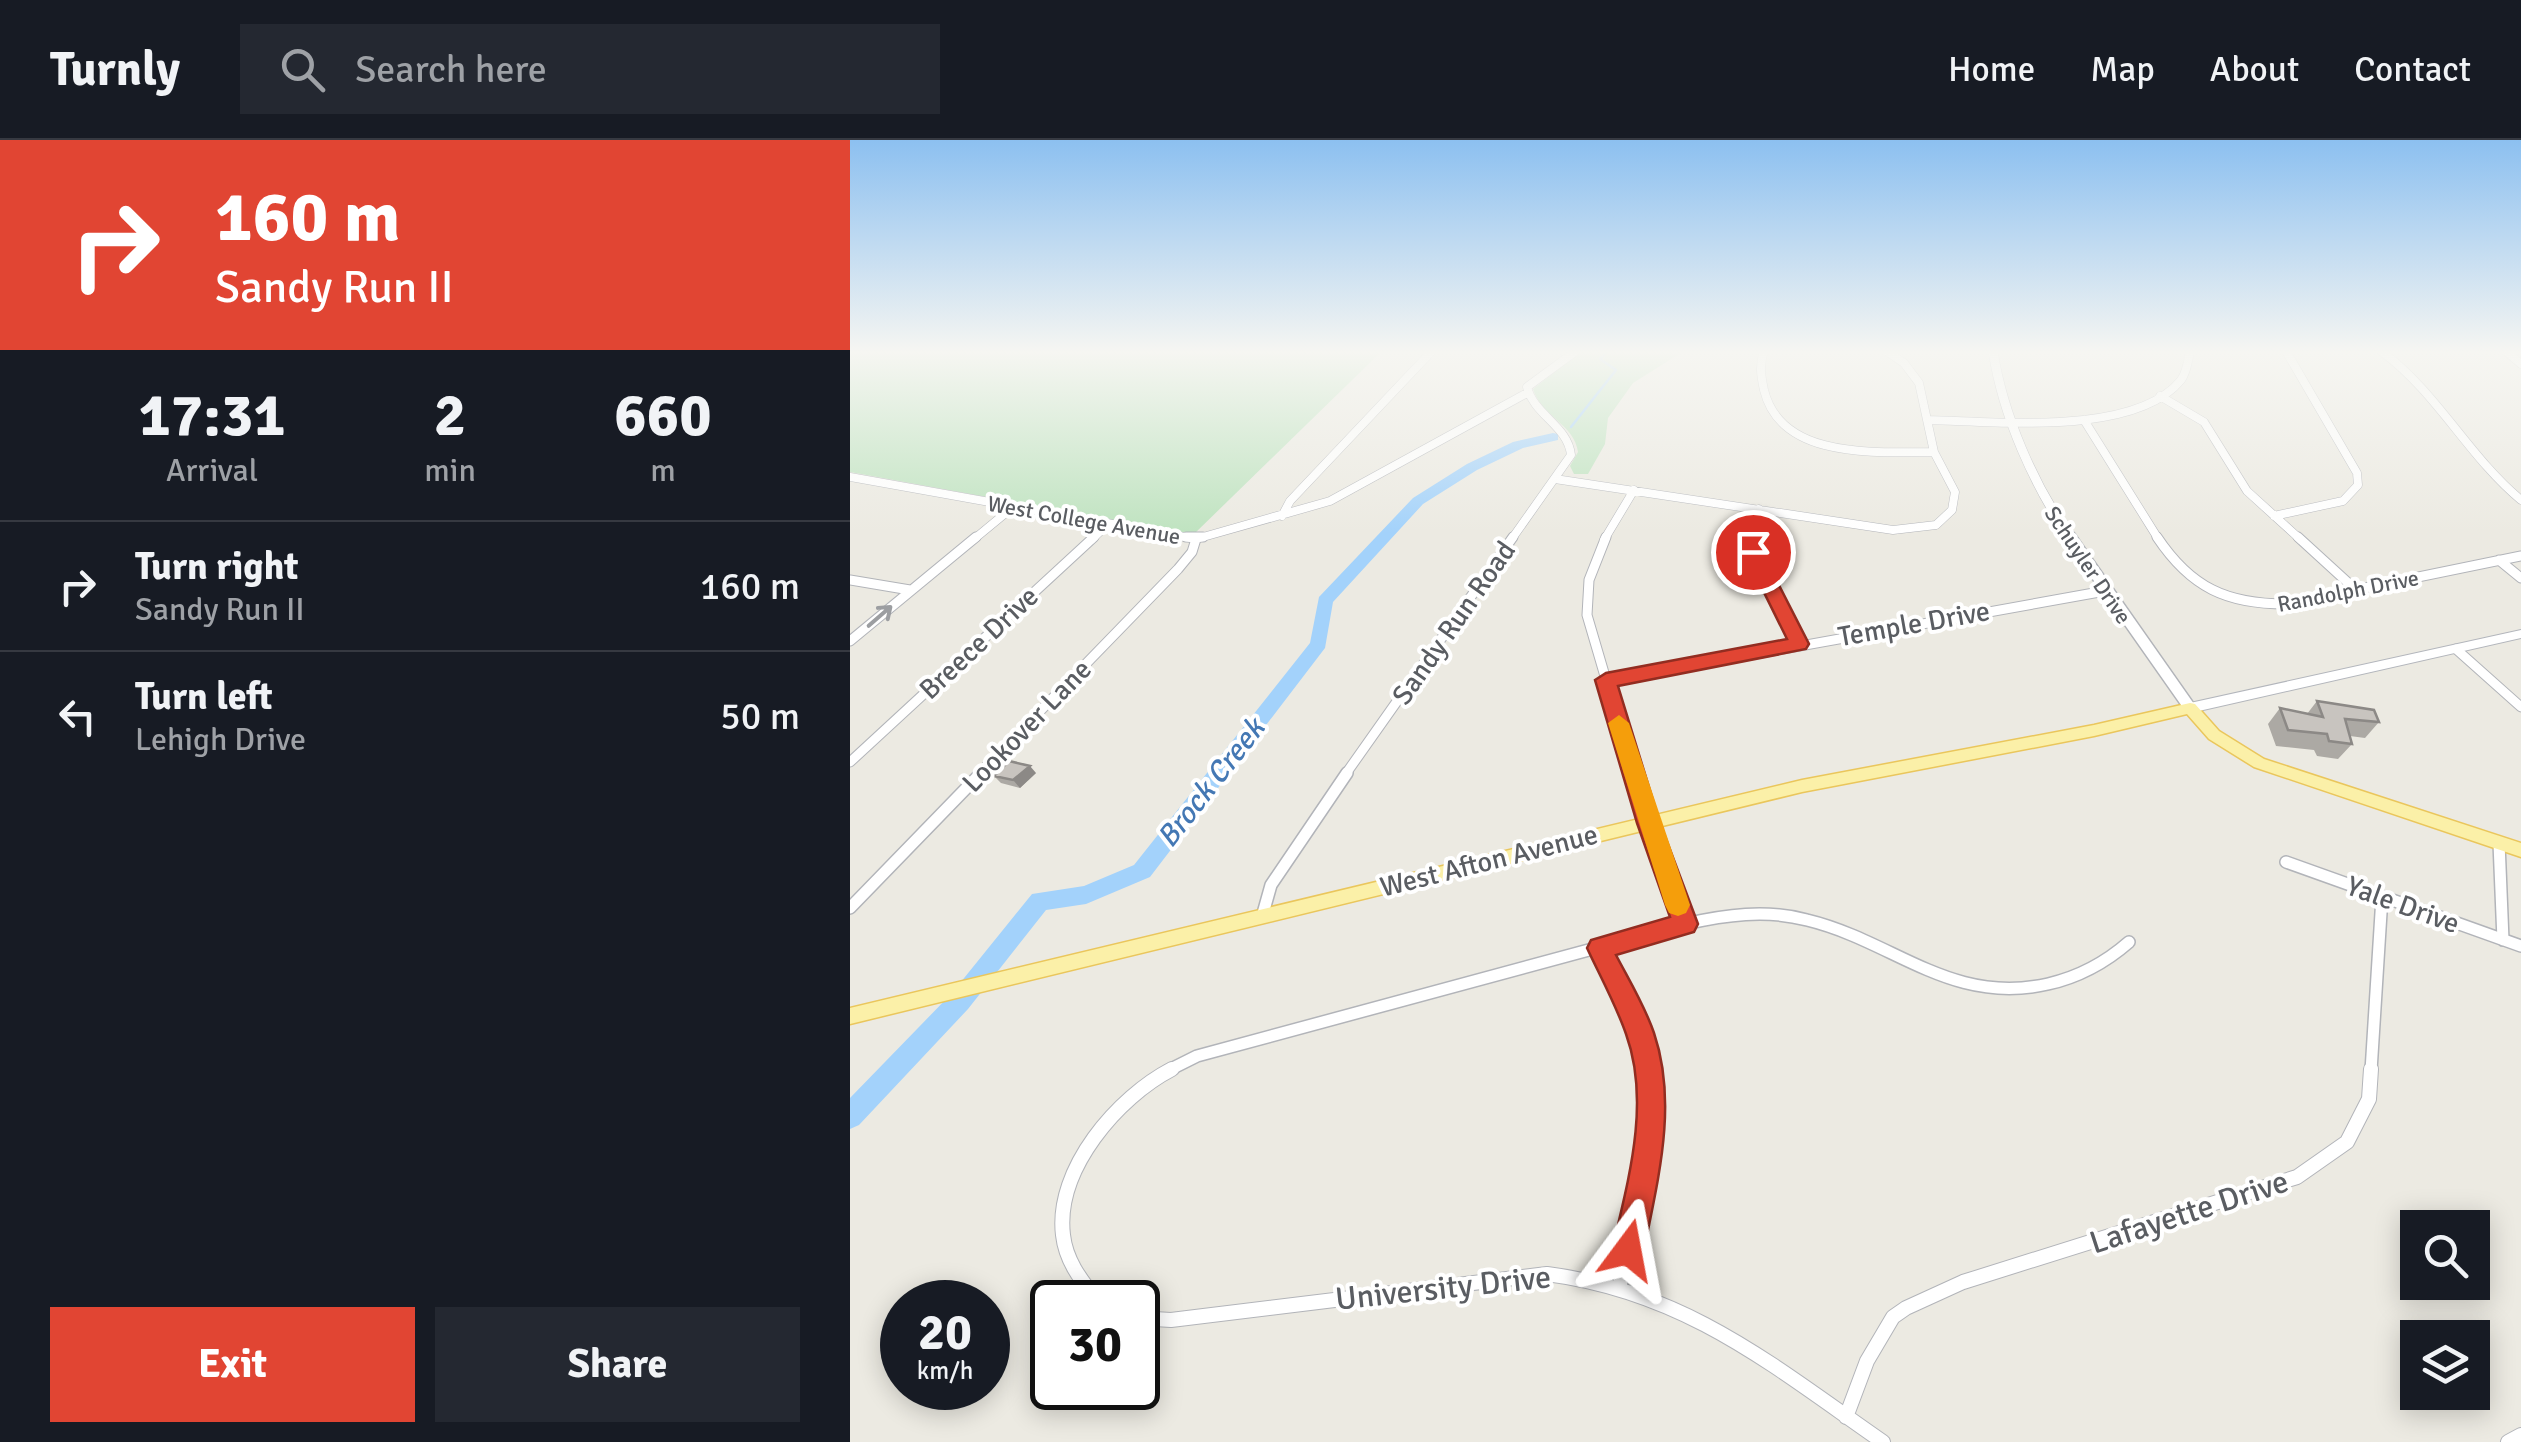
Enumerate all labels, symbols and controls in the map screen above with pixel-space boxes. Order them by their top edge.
search box [240,24,940,114]
text: Turnly [50,40,180,99]
icon: search [275,42,330,97]
text: Search here [355,46,547,93]
text: Home [1948,48,2035,91]
text: Map [2090,48,2155,91]
text: About [2210,48,2299,91]
text: Contact [2354,48,2471,91]
text: 160 m [215,174,400,260]
icon: right [50,180,180,310]
text: Sandy Run II [215,260,454,315]
text: 17:31 [138,379,286,453]
text: 2 [434,379,466,453]
text: 660 [614,379,712,453]
text: Arrival [166,451,258,490]
text: min [424,451,476,490]
text: m [650,451,676,490]
street label: West College Avenue [985,490,1183,550]
street label: Schuyler Drive [2039,501,2137,629]
pin [1711,510,1796,595]
icon: arrive [1726,525,1781,580]
street label: Sandy Run Road [1385,535,1523,711]
text: Turn right [135,543,299,590]
icon: right [50,559,105,614]
text: 160 m [700,563,800,610]
street label: Randolph Drive [2275,564,2421,618]
street label: Breece Drive [912,579,1046,707]
text: Sandy Run II [135,590,305,629]
street label: Temple Drive [1836,594,1992,654]
one-way arrow [867,604,892,627]
street label: Lookover Lane [955,653,1099,799]
text: Turn left [135,673,273,720]
icon: left [50,689,105,744]
text: 50 m [720,693,800,740]
water label: Brock Creek [1149,709,1275,855]
text: Lehigh Drive [135,720,306,759]
street label: West Afton Avenue [1377,818,1601,904]
street label: Yale Drive [2342,869,2464,941]
street label: Lafayette Drive [2085,1162,2293,1262]
position arrow [1576,1198,1680,1302]
map controls [2400,1210,2490,1410]
button: search [2400,1210,2490,1300]
street label: University Drive [1333,1257,1553,1319]
speed limit sign: 30 [1030,1280,1160,1410]
text: 20 [918,1302,972,1364]
button: Exit [50,1307,415,1422]
button: Share [435,1307,800,1422]
button: layers [2400,1320,2490,1410]
text: km/h [917,1355,973,1386]

